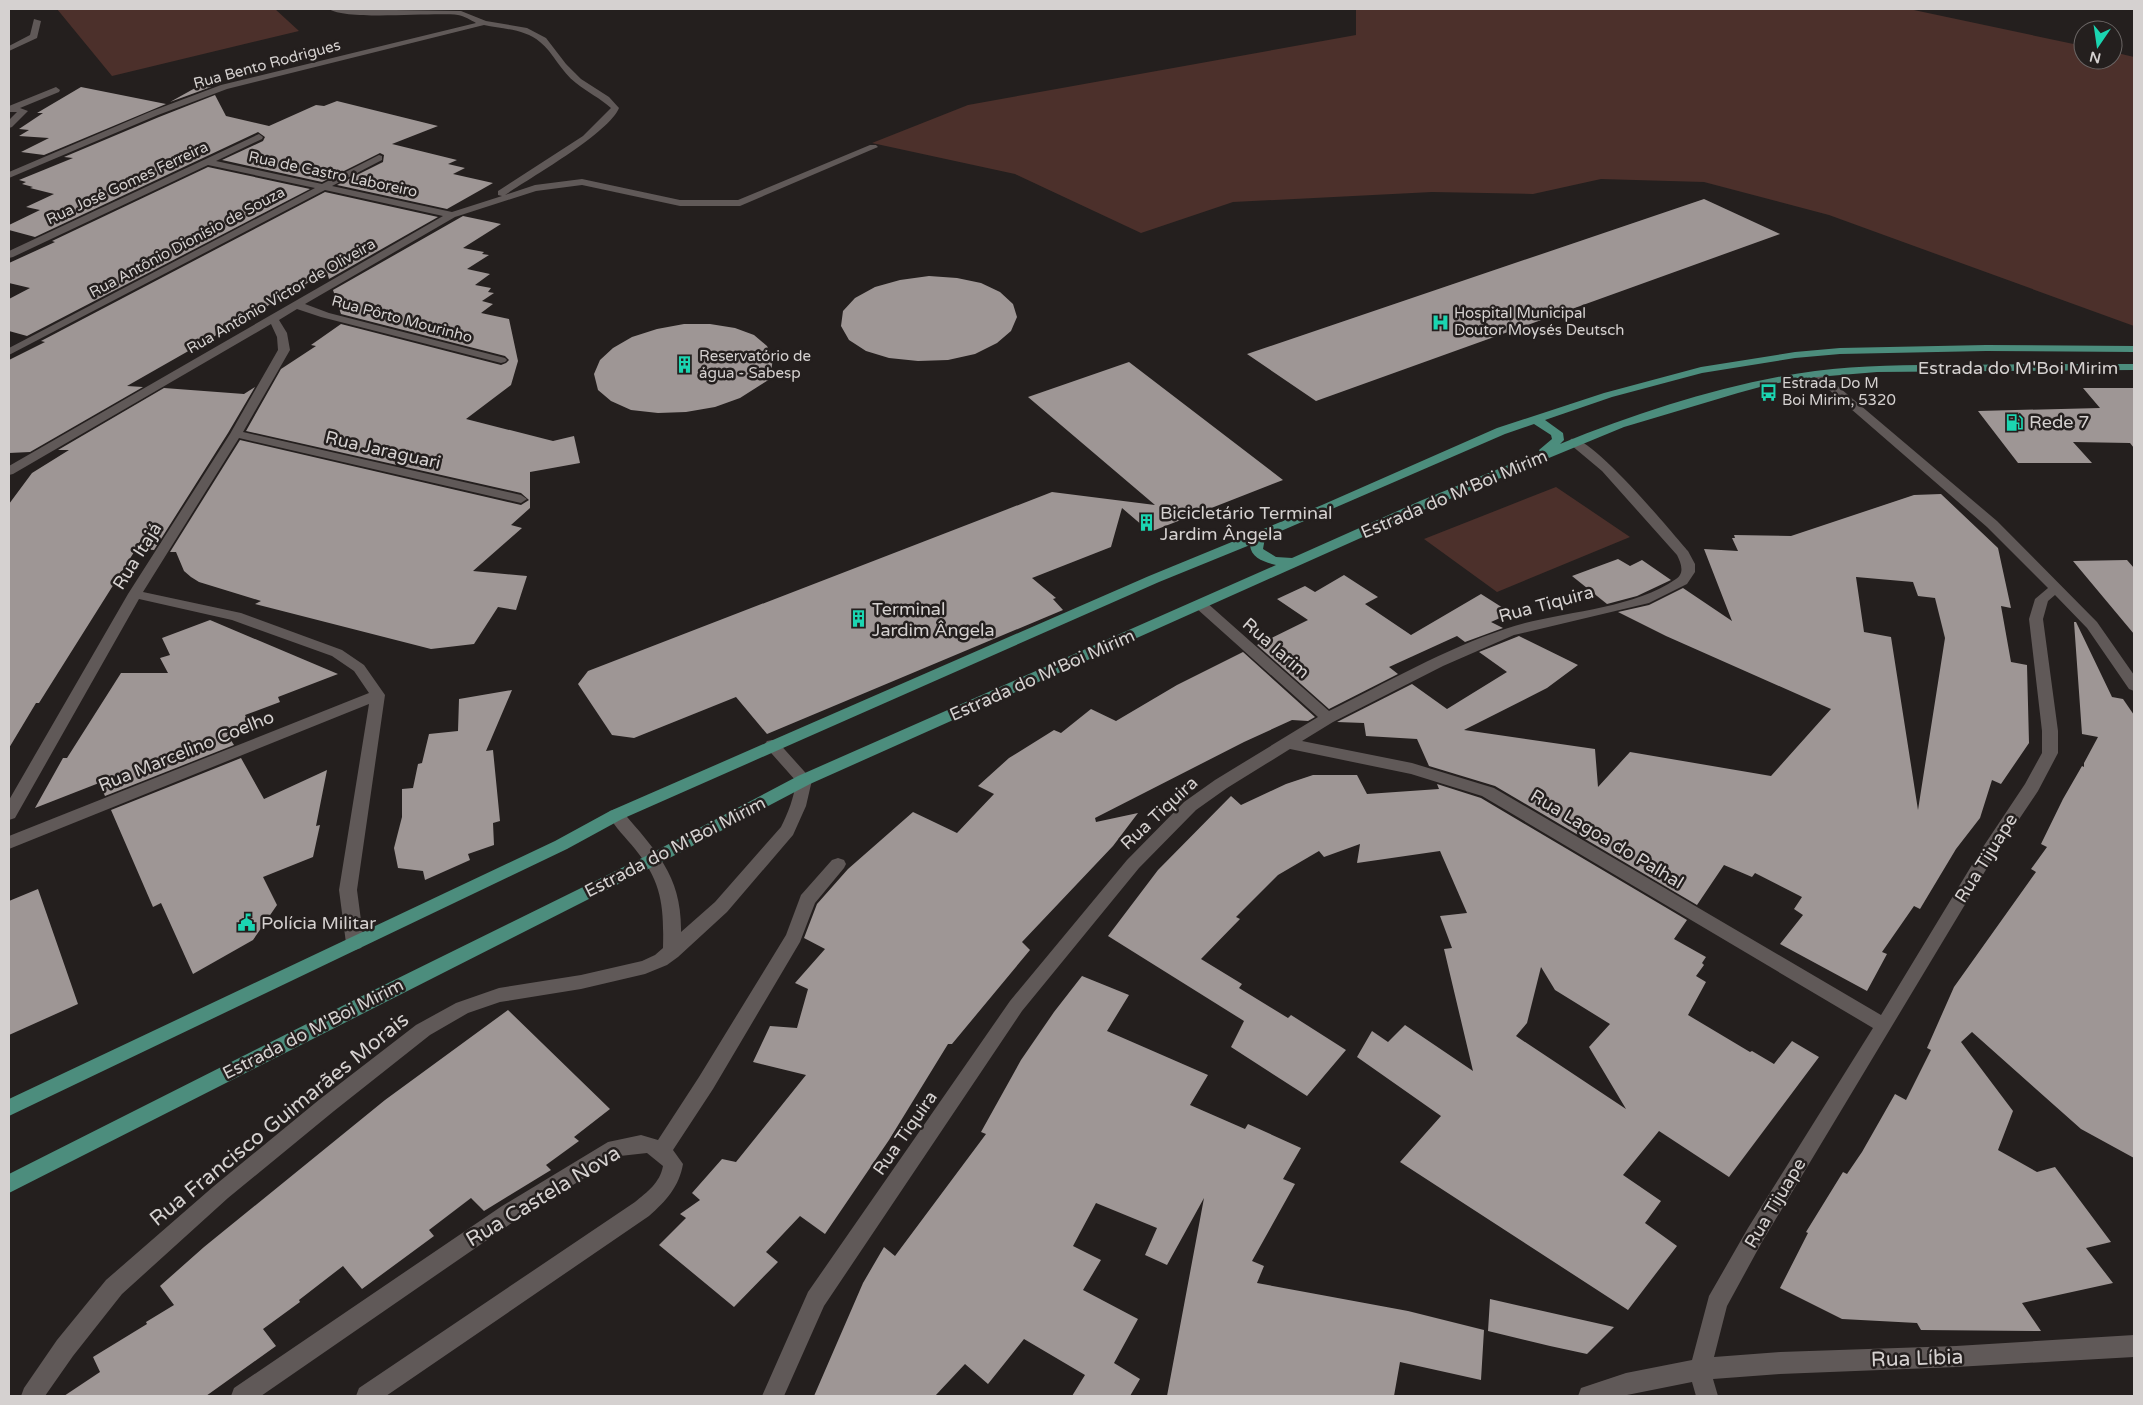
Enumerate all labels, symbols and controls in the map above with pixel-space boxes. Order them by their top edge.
north arrow [2073,20,2123,70]
street label: Rua Bento Rodrigues [191,36,343,92]
text: N [2088,48,2103,67]
street label: Rua José Gomes Ferreira [43,138,211,228]
street label: Rua de Castro Laboreiro [247,147,419,201]
street label: Rua Antônio Dionísio de Souza [86,183,288,301]
street label: Rua Antônio Victor de Oliveira [183,234,379,358]
street label: Rua Pôrto Mourinho [330,292,474,346]
place label: Hospital Municipal Doutor Moysés Deutsch [1454,304,1624,339]
hospital icon: Hospital Municipal Doutor Moysés Deutsch [1430,312,1450,332]
place label: Reservatório de água - Sabesp [699,347,811,382]
building icon: Reservatório de água - Sabesp [675,355,695,375]
street label: Estrada do M'Boi Mirim [1918,357,2118,379]
place label: Estrada Do M Boi Mirim, 5320 [1782,374,1896,409]
bus stop icon: Estrada Do M Boi Mirim, 5320 [1758,382,1778,402]
place label: Rede 7 [2029,411,2090,433]
fuel station icon: Rede 7 [2005,412,2025,432]
street label: Rua Jaraguari [323,426,443,474]
street label: Estrada do M'Boi Mirim [1357,445,1551,543]
place label: Bicicletário Terminal Jardim Ângela [1160,502,1333,545]
building icon: Bicicletário Terminal Jardim Ângela [1136,513,1156,533]
street label: Rua Itajá [108,518,166,594]
street label: Rua Tiquira [1496,581,1596,627]
place label: Terminal Jardim Ângela [872,598,995,641]
building icon: Terminal Jardim Ângela [848,609,868,629]
street label: Rua Iarim [1238,613,1314,683]
street label: Estrada do M'Boi Mirim [946,624,1138,726]
street label: Rua Marcelino Coelho [95,706,277,796]
street label: Rua Tiquira [1116,772,1202,854]
street label: Rua Lagoa do Palhal [1526,785,1688,893]
street label: Estrada do M'Boi Mirim [581,792,769,902]
street label: Rua Tijuape [1950,809,2022,907]
place label: Polícia Militar [261,912,376,934]
public building icon: Polícia Militar [237,913,257,933]
street label: Estrada do M'Boi Mirim [219,974,407,1084]
street label: Rua Francisco Guimarães Morais [145,1007,414,1232]
street label: Rua Tiquira [868,1087,942,1179]
street label: Rua Castela Nova [462,1140,625,1252]
street label: Rua Tijuape [1740,1154,1810,1252]
street label: Rua Líbia [1870,1344,1964,1373]

